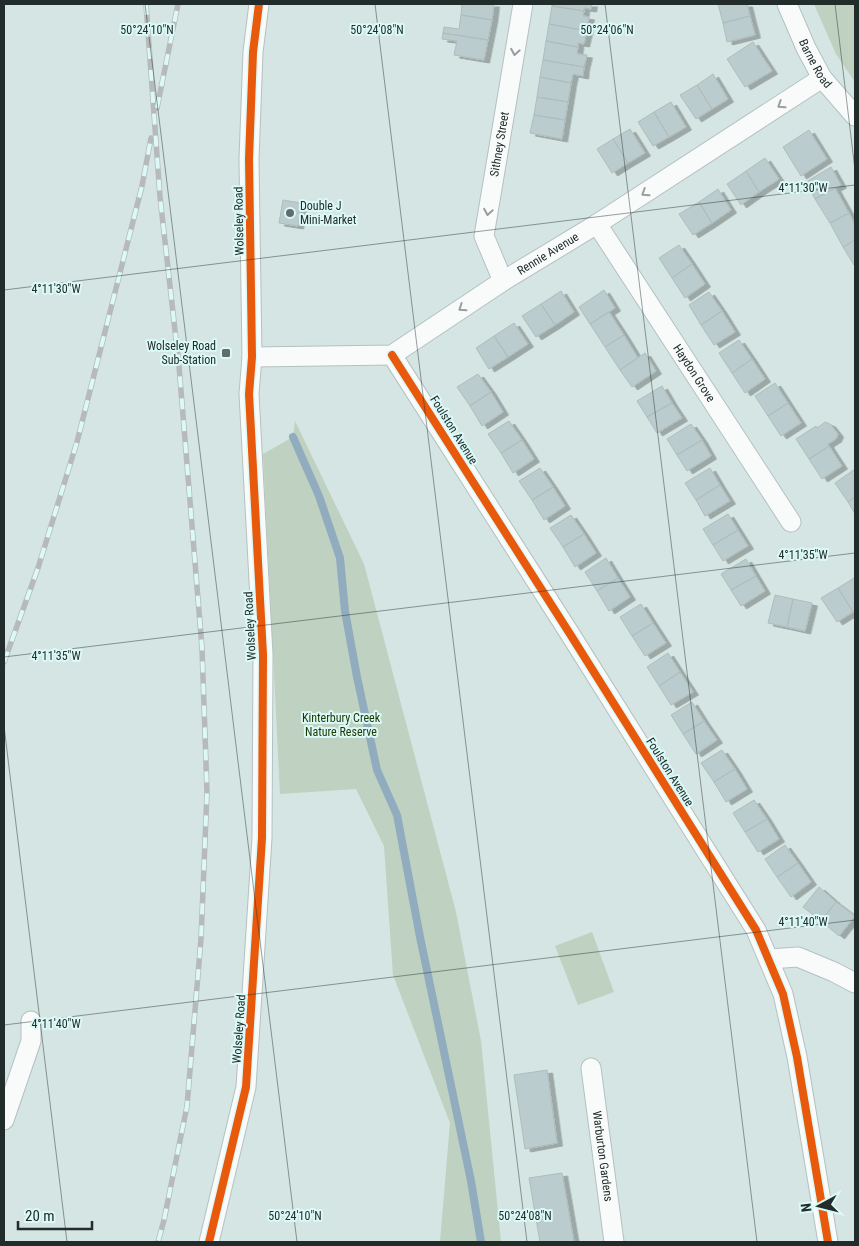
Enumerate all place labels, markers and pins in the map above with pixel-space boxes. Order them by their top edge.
place label: Double J Mini-Market [300,199,357,227]
marker: Double J Mini-Market [284,207,296,219]
place label: Wolseley Road Sub-Station [147,339,216,367]
marker: Wolseley Road Sub-Station [220,347,232,359]

